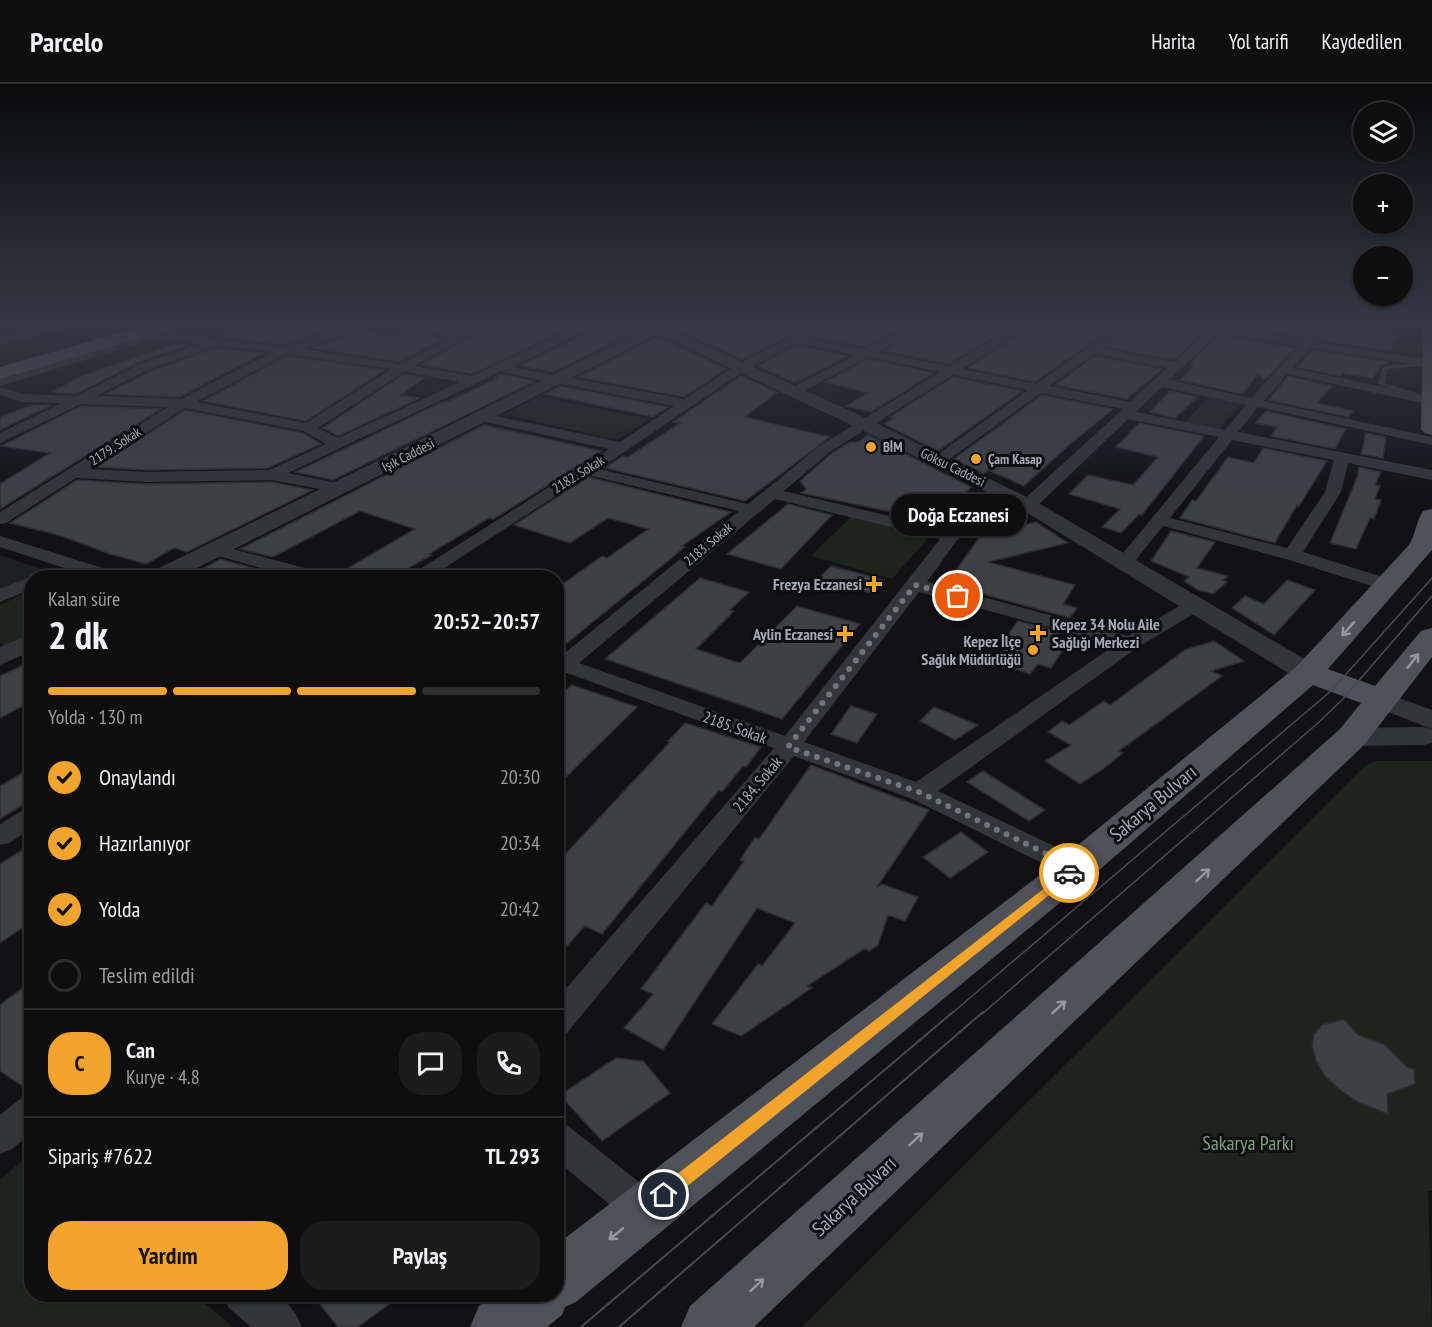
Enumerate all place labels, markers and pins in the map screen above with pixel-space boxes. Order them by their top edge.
place label: BİM [883,438,903,456]
marker: BİM [864,440,878,454]
place label: Çam Kasap [988,450,1042,468]
marker: Çam Kasap [969,452,983,466]
callout: Doğa Eczanesi [890,494,1026,536]
pin [932,570,983,621]
place label: Frezya Eczanesi [773,574,862,594]
marker: Frezya Eczanesi [867,577,881,591]
place label: Kepez 34 Nolu Aile Sağlığı Merkezi [1052,614,1160,652]
place label: Aylin Eczanesi [752,624,833,644]
marker: Kepez 34 Nolu Aile Sağlığı Merkezi [1029,624,1047,642]
marker: Aylin Eczanesi [838,627,852,641]
place label: Kepez İlçe Sağlık Müdürlüğü [921,631,1021,669]
marker: Kepez İlçe Sağlık Müdürlüğü [1026,643,1040,657]
pin [638,1169,689,1220]

